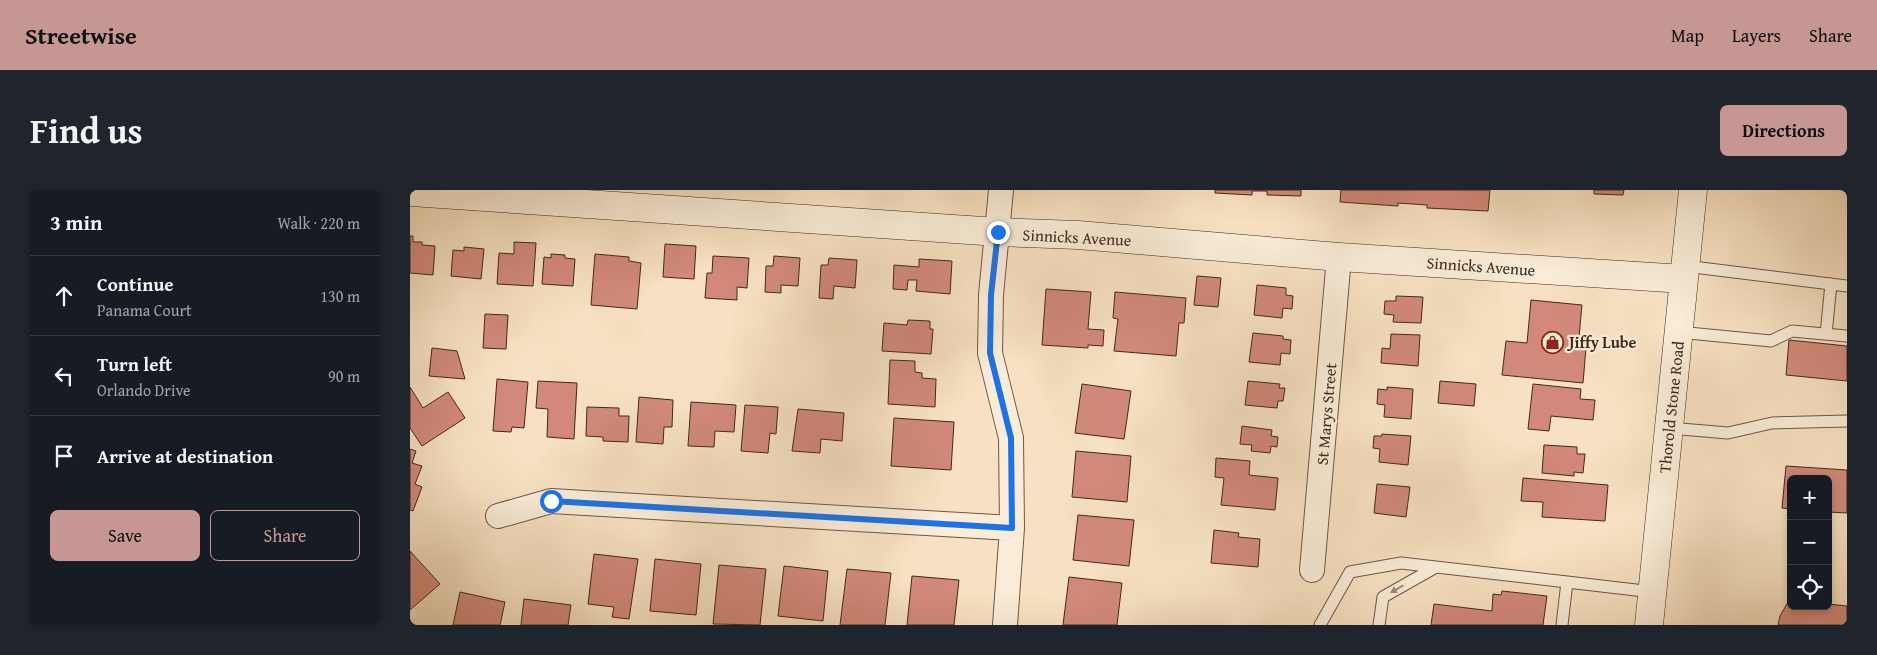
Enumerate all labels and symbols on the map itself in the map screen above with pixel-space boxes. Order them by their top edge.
route end [987,221,1010,244]
street label: Sinnicks Avenue [1022,222,1132,252]
street label: Sinnicks Avenue [1426,250,1536,282]
shop icon: Jiffy Lube [1541,330,1565,354]
place label: Jiffy Lube [1566,330,1637,354]
street label: Thorold Stone Road [1652,340,1690,474]
street label: St Marys Street [1310,362,1342,466]
route start [540,490,563,513]
one-way arrow [1391,584,1404,593]

